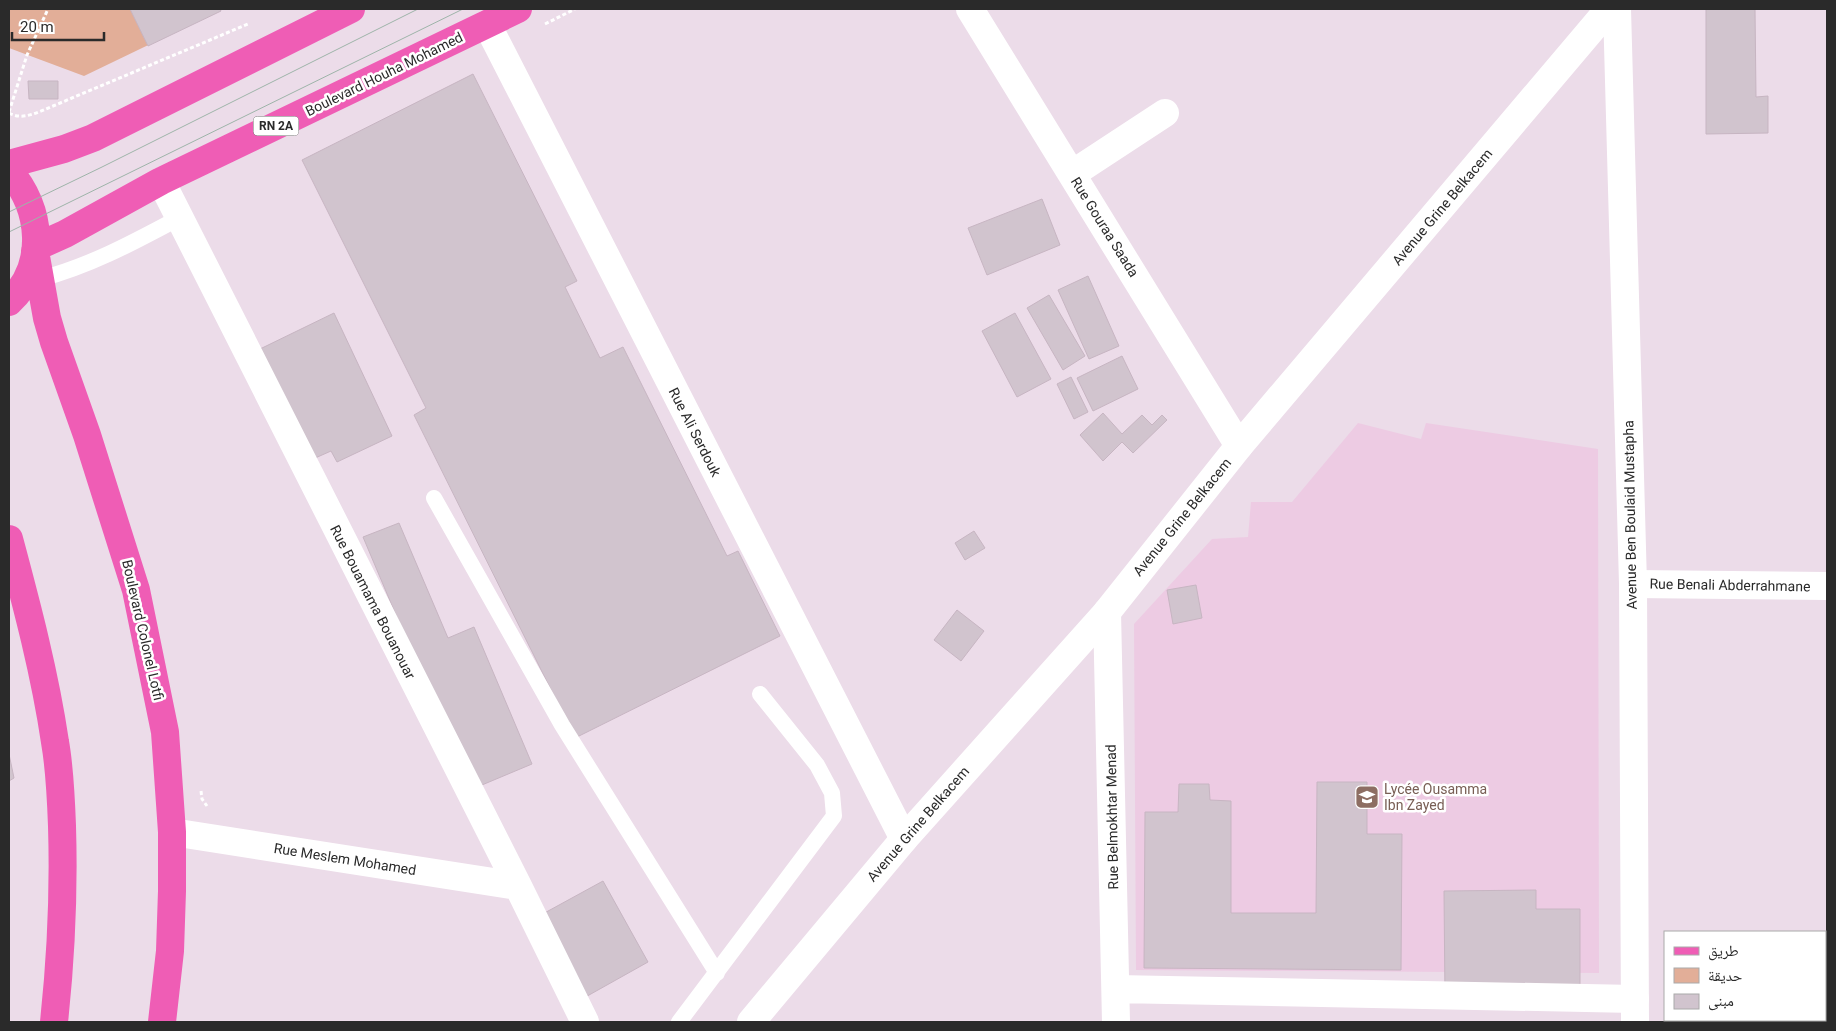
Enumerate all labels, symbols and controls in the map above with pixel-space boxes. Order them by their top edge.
scale bar [12,10,105,42]
text: 20 m [20,18,54,36]
street label: Boulevard Houha Mohamed [303,29,465,119]
road number: RN 2A [254,116,298,136]
street label: Avenue Grine Belkacem [1389,146,1495,268]
street label: Rue Gouraa Saada [1068,174,1142,280]
street label: Rue Ali Serdouk [666,385,725,480]
street label: Avenue Ben Boulaid Mustapha [1620,420,1640,610]
street label: Avenue Grine Belkacem [1130,455,1234,579]
street label: Rue Bouamama Bouanouar [327,522,419,682]
street label: Boulevard Colonel Lotfi [119,558,167,702]
street label: Rue Benali Abderrahmane [1649,576,1811,594]
street label: Rue Belmokhtar Menad [1103,744,1121,890]
street label: Avenue Grine Belkacem [864,763,972,885]
place label: Lycée Ousamma Ibn Zayed [1384,781,1487,813]
school or university icon: Lycée Ousamma Ibn Zayed [1354,784,1380,810]
street label: Rue Meslem Mohamed [273,840,417,878]
legend [1664,931,1826,1021]
text: طريق [1708,942,1739,961]
text: حديقة [1708,967,1743,985]
text: مبنى [1708,992,1734,1011]

